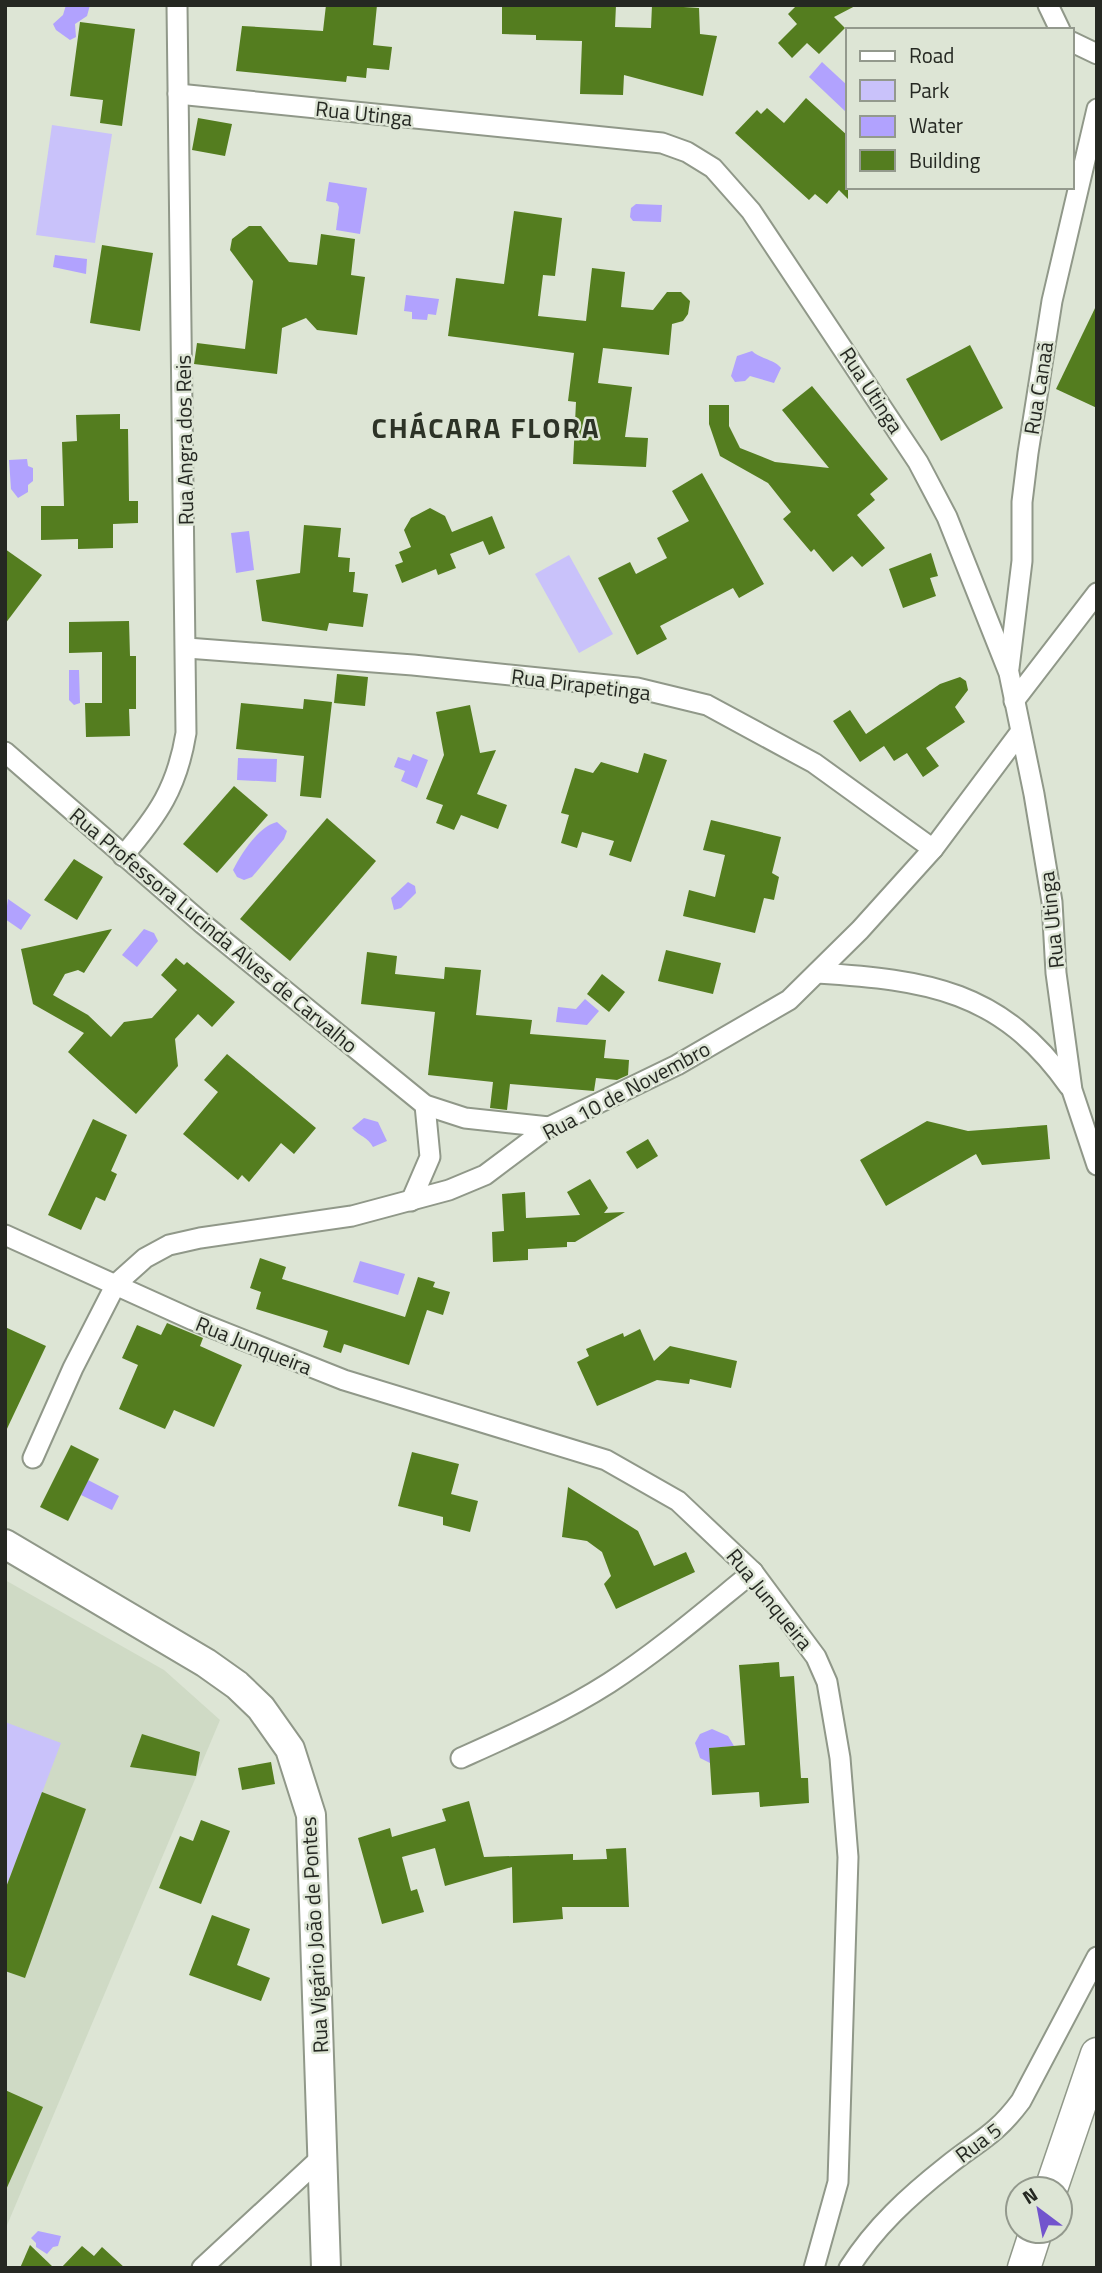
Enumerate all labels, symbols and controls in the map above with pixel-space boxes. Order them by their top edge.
legend [846,28,1074,189]
text: Road [909,39,954,71]
text: Park [909,74,949,106]
street label: Rua Utinga [314,92,415,134]
text: Water [909,109,963,141]
text: Building [909,144,981,176]
street label: Rua Canaã [1015,339,1061,437]
street label: Rua Utinga [832,340,912,440]
street label: Rua Angra dos Reis [167,354,201,526]
district label: CHÁCARA FLORA [371,406,601,449]
street label: Rua Pirapetinga [509,660,653,708]
street label: Rua Professora Lucinda Alves de Carvalho [63,799,365,1061]
street label: Rua Utinga [1030,869,1072,970]
street label: Rua 10 de Novembro [536,1032,716,1148]
street label: Rua Junqueira [191,1307,317,1383]
street label: Rua Junqueira [719,1541,821,1657]
street label: Rua Vigário João de Pontes [292,1816,336,2054]
street label: Rua 5 [948,2114,1008,2170]
north arrow [1004,2175,1074,2245]
text: N [1016,2179,1043,2211]

